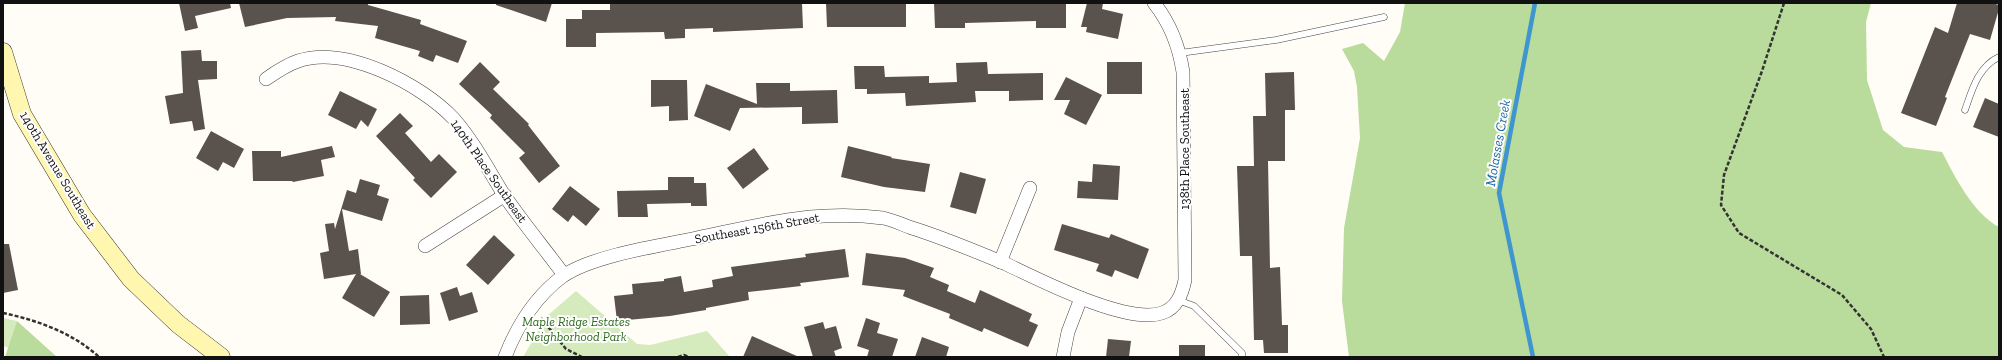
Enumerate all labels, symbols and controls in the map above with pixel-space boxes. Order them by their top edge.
street label: 138th Place Southeast [1177,88,1192,210]
water label: Molasses Creek [1482,98,1514,188]
street label: 140th Avenue Southeast [17,109,99,231]
street label: 140th Place Southeast [448,116,530,226]
street label: Southeast 156th Street [693,210,821,246]
park label: Maple Ridge Estates Neighborhood Park [522,314,630,344]

